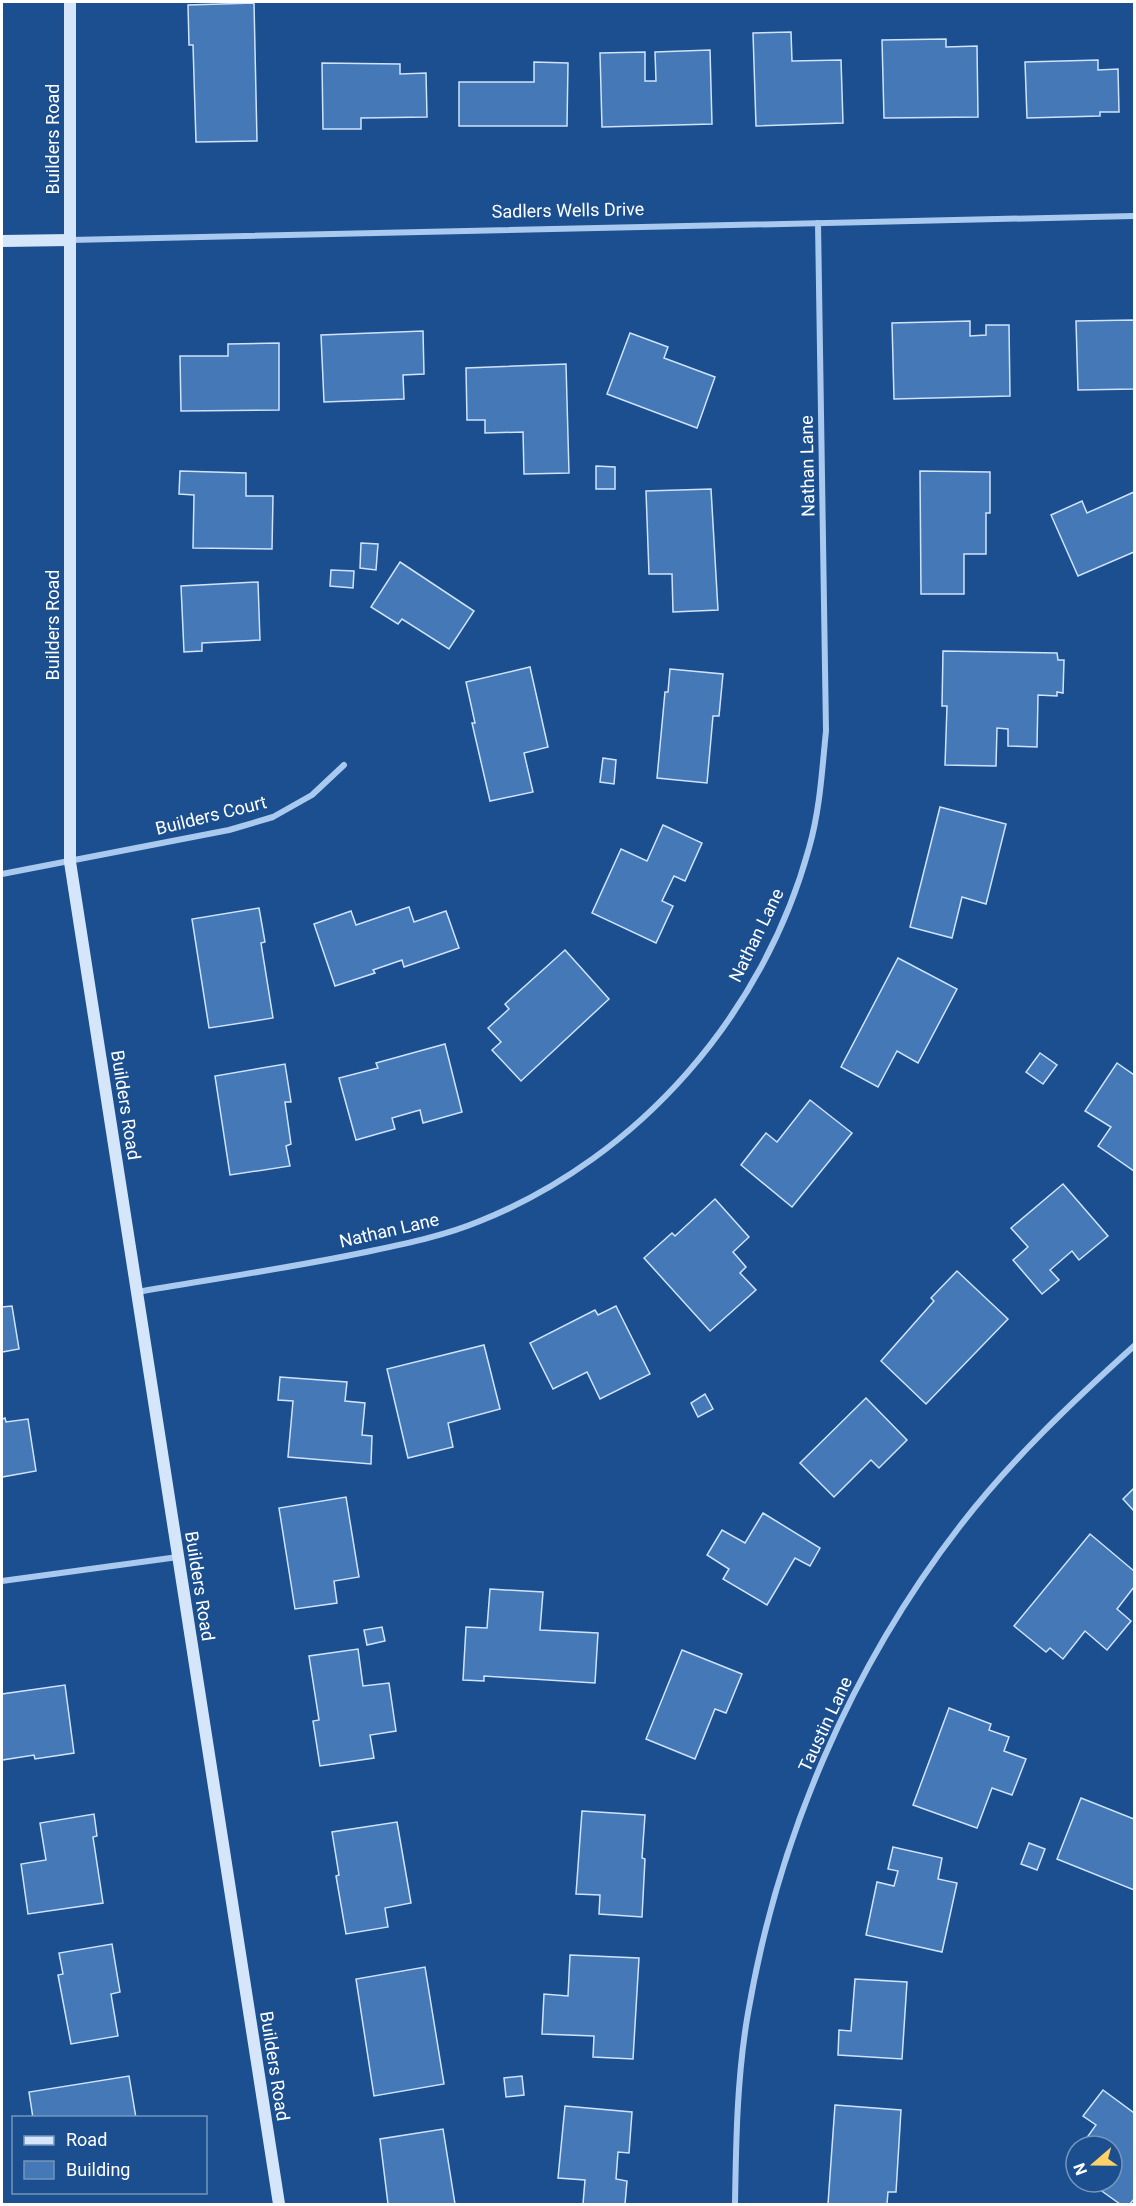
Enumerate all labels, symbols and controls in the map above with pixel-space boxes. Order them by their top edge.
street label: Builders Road [42,84,63,194]
street label: Sadlers Wells Drive [492,198,644,222]
street label: Nathan Lane [796,415,818,517]
street label: Builders Road [42,570,63,680]
street label: Builders Court [153,791,269,839]
street label: Nathan Lane [724,885,788,985]
street label: Builders Road [107,1049,145,1161]
street label: Nathan Lane [337,1208,441,1252]
street label: Builders Road [181,1530,219,1642]
street label: Taustin Lane [794,1673,856,1775]
street label: Builders Road [256,2010,294,2122]
legend [12,2116,207,2194]
text: Road [66,2129,107,2150]
north arrow [1064,2134,1124,2194]
text: Building [66,2159,130,2180]
text: N [1070,2160,1091,2178]

